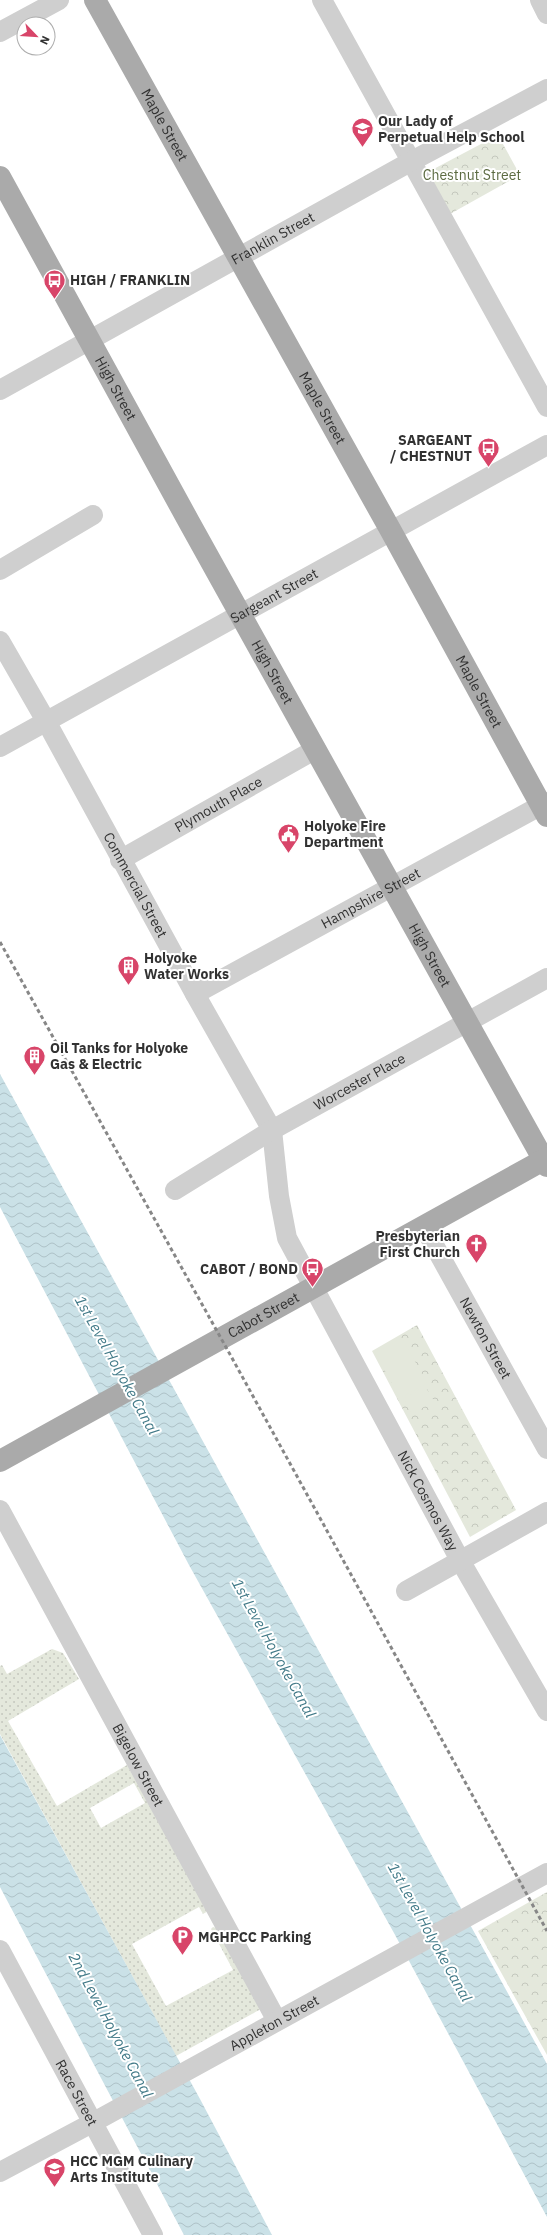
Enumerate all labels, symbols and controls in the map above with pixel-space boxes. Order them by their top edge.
north arrow [16,16,56,56]
text: N [37,34,53,47]
street label: Maple Street [137,85,192,164]
place label: Our Lady of Perpetual Help School [378,112,524,146]
school or university icon: Our Lady of Perpetual Help School [349,116,375,149]
park label: Chestnut Street [423,166,521,184]
street label: Franklin Street [228,208,318,269]
bus stop icon: HIGH / FRANKLIN [42,267,68,300]
place label: HIGH / FRANKLIN [70,271,190,289]
street label: High Street [91,353,141,424]
street label: Maple Street [295,368,350,447]
place label: SARGEANT / CHESTNUT [390,431,472,465]
bus stop icon: SARGEANT / CHESTNUT [475,435,501,468]
street label: Sargeant Street [227,564,321,627]
street label: High Street [247,637,297,707]
street label: Maple Street [452,652,506,731]
street label: Plymouth Place [171,772,266,836]
place label: Holyoke Fire Department [304,817,386,851]
public building icon: Holyoke Fire Department [276,821,302,854]
street label: Commercial Street [99,829,172,941]
street label: Hampshire Street [318,864,423,933]
street label: High Street [405,920,455,990]
place label: Holyoke Water Works [144,949,229,983]
building icon: Holyoke Water Works [116,953,142,986]
place label: Oil Tanks for Holyoke Gas & Electric [50,1039,188,1073]
building icon: Oil Tanks for Holyoke Gas & Electric [22,1043,48,1076]
street label: Worcester Place [310,1049,409,1114]
place label: Presbyterian First Church [375,1227,460,1261]
church icon: Presbyterian First Church [463,1231,489,1264]
bus stop icon: CABOT / BOND [300,1256,326,1289]
place label: CABOT / BOND [200,1260,298,1278]
street label: Cabot Street [224,1288,302,1342]
water label: 1st Level Holyoke Canal [71,1292,163,1438]
street label: Newton Street [456,1294,515,1382]
street label: Nick Cosmos Way [394,1447,462,1554]
water label: 1st Level Holyoke Canal [228,1575,320,1721]
street label: Bigelow Street [108,1720,168,1810]
water label: 1st Level Holyoke Canal [384,1859,476,2005]
parking icon: MGHPCC Parking [170,1924,196,1957]
place label: MGHPCC Parking [198,1928,311,1946]
water label: 2nd Level Holyoke Canal [65,1949,157,2101]
street label: Appleton Street [226,1991,322,2055]
street label: Race Street [51,2056,102,2129]
place label: HCC MGM Culinary Arts Institute [70,2152,194,2186]
school or university icon: HCC MGM Culinary Arts Institute [42,2156,68,2189]

